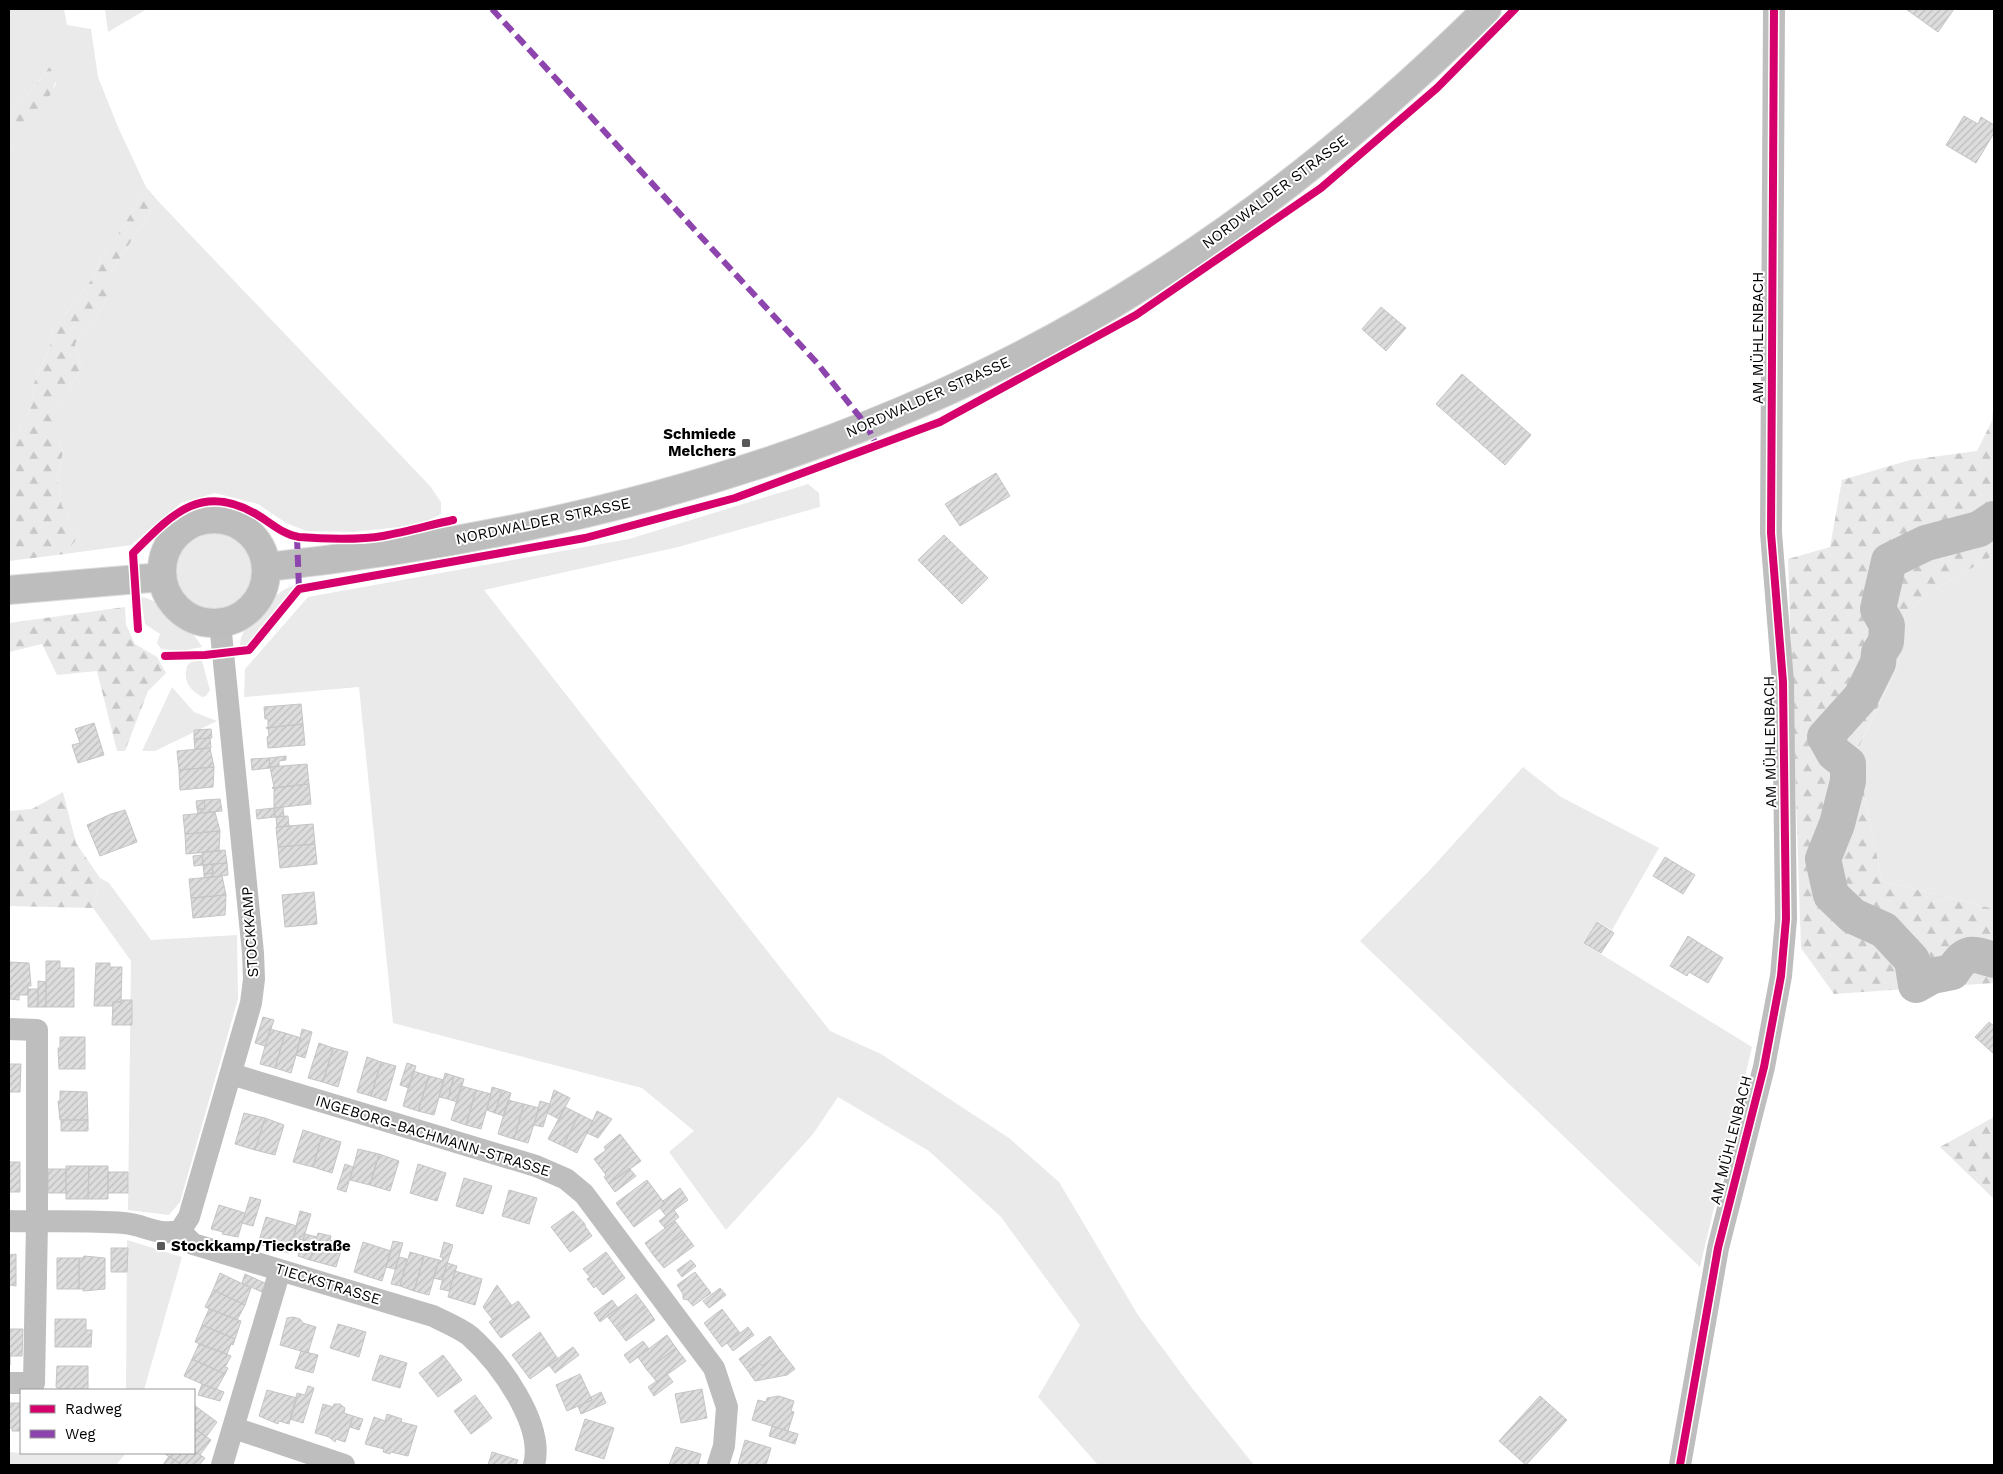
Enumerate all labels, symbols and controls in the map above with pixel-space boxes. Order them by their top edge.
street label: NORDWALDER STRASSE [1199,131,1351,253]
street label: AM MÜHLENBACH [1749,272,1767,404]
street label: NORDWALDER STRASSE [843,353,1013,441]
place label: Schmiede Melchers [663,425,736,460]
marker: Schmiede Melchers [740,437,752,449]
street label: NORDWALDER STRASSE [454,494,632,548]
street label: AM MÜHLENBACH [1760,676,1780,808]
street label: STOCKKAMP [238,886,262,978]
street label: AM MÜHLENBACH [1706,1074,1756,1206]
street label: INGEBORG-BACHMANN-STRASSE [313,1092,553,1180]
place label: Stockkamp/Tieckstraße [171,1237,351,1255]
marker: Stockkamp/Tieckstraße [155,1240,167,1252]
street label: TIECKSTRASSE [273,1259,383,1309]
legend [20,1389,195,1454]
text: Radweg [65,1400,122,1418]
text: Weg [65,1425,96,1443]

